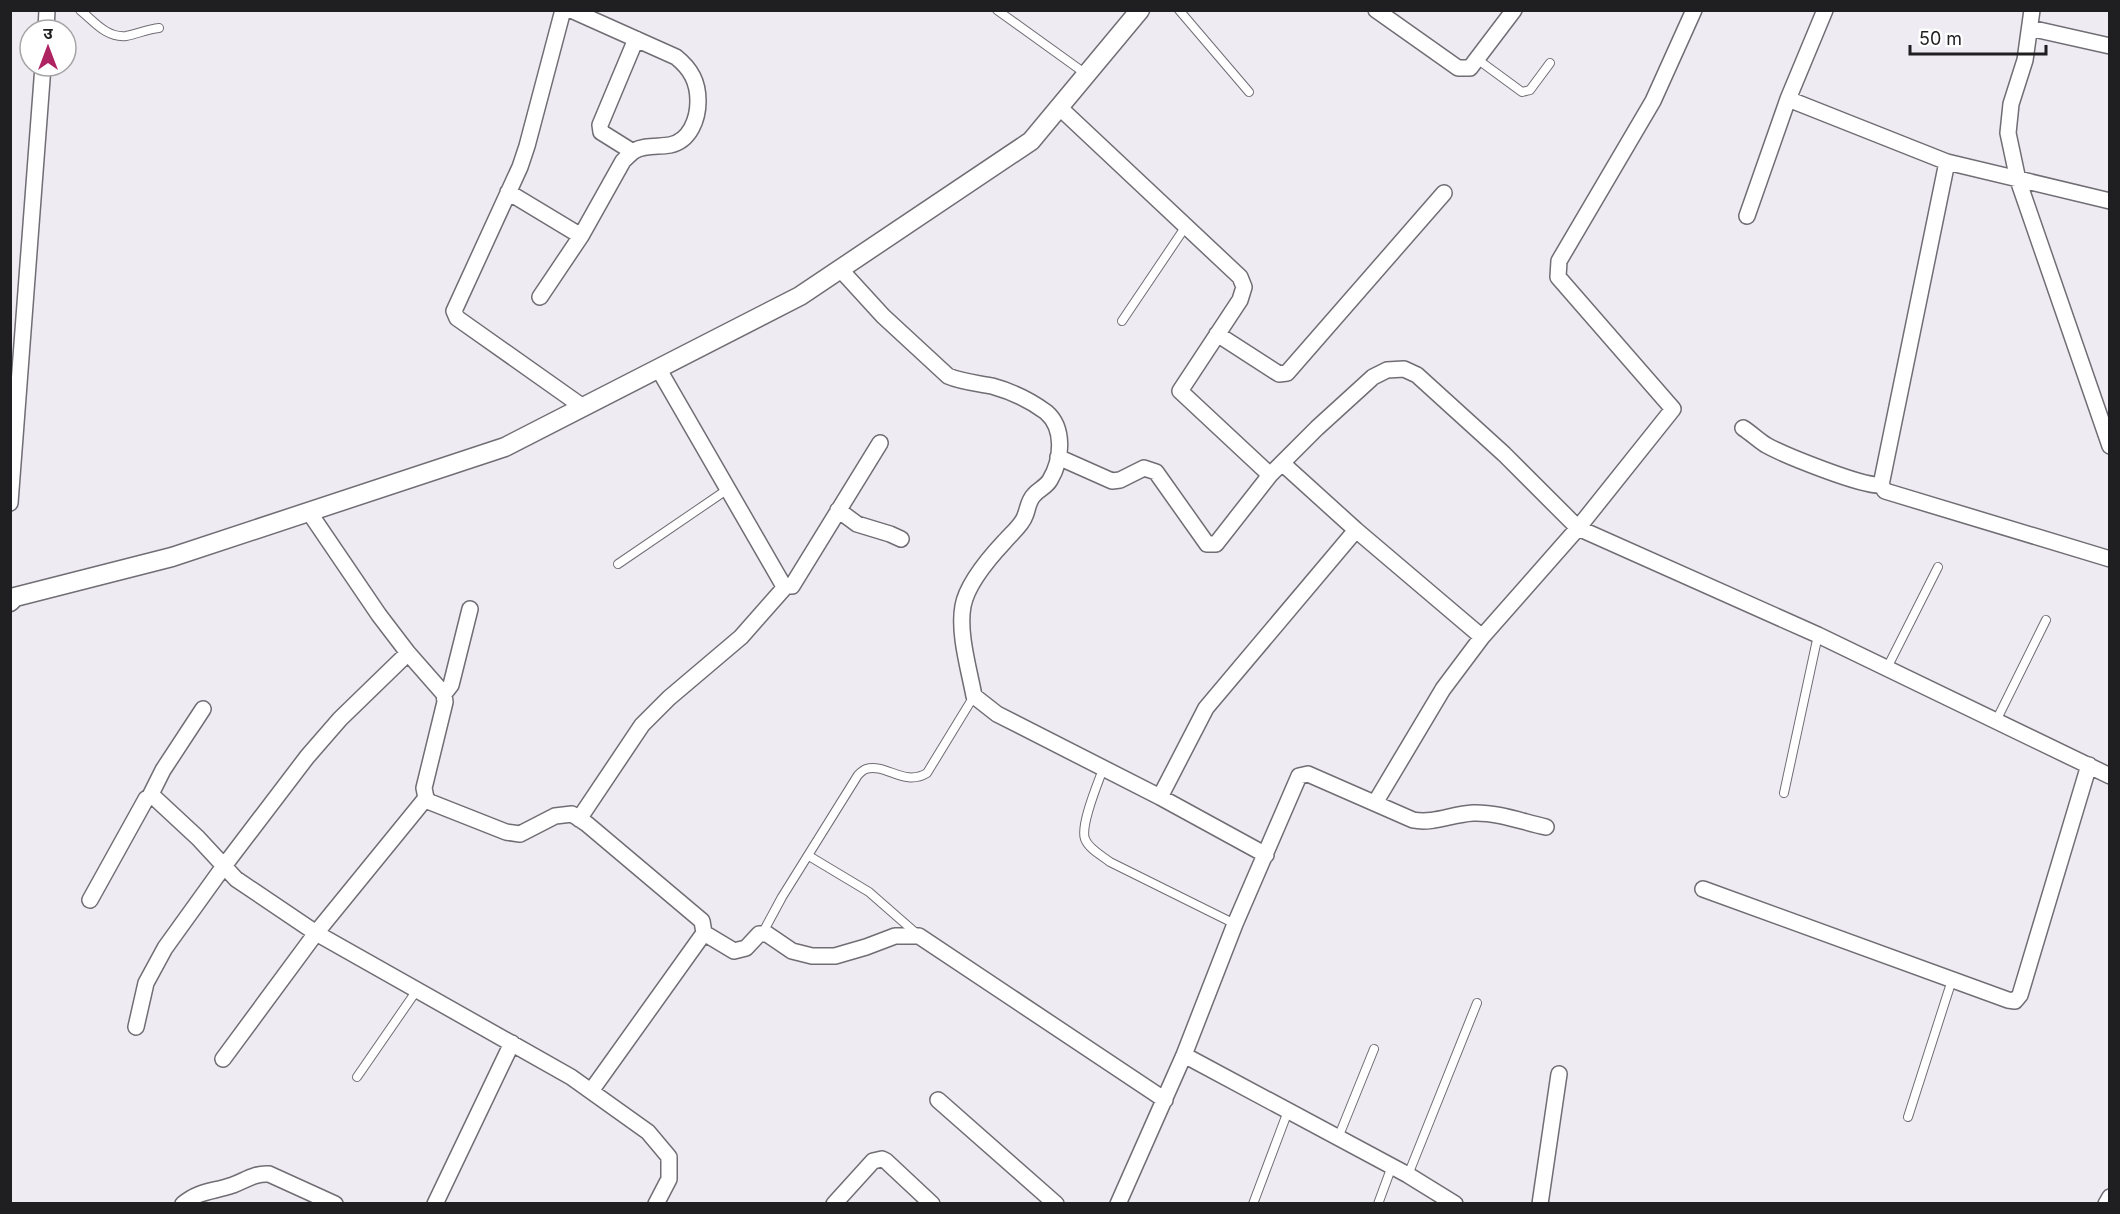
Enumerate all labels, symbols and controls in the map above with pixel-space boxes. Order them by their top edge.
north arrow [18,18,78,78]
scale bar [1910,18,2046,56]
text: उ [43,23,53,43]
text: 50 m [1919,28,1962,49]

